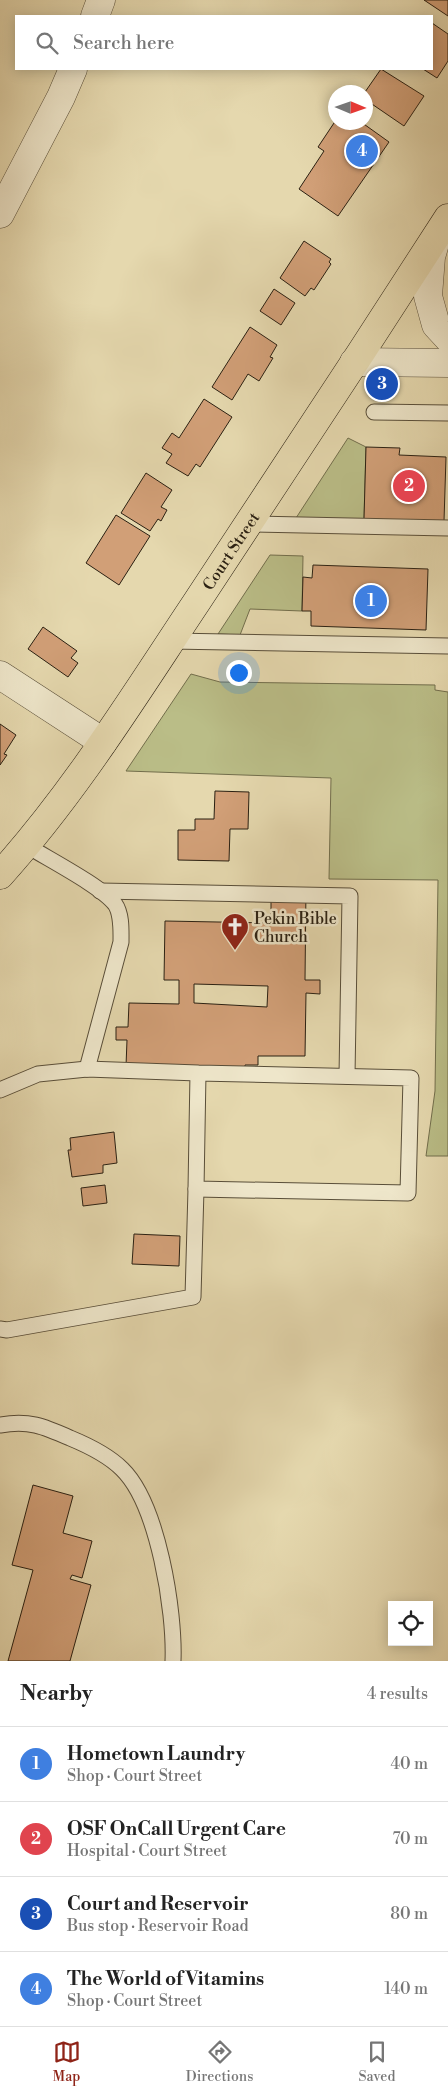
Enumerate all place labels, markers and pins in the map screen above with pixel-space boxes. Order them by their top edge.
pin: 4 [346,132,378,170]
pin: 3 [366,365,398,403]
pin: 2 [393,467,425,505]
pin: 1 [355,582,387,620]
place label: Pekin Bible Church [254,909,337,947]
church icon: Pekin Bible Church [220,912,250,951]

